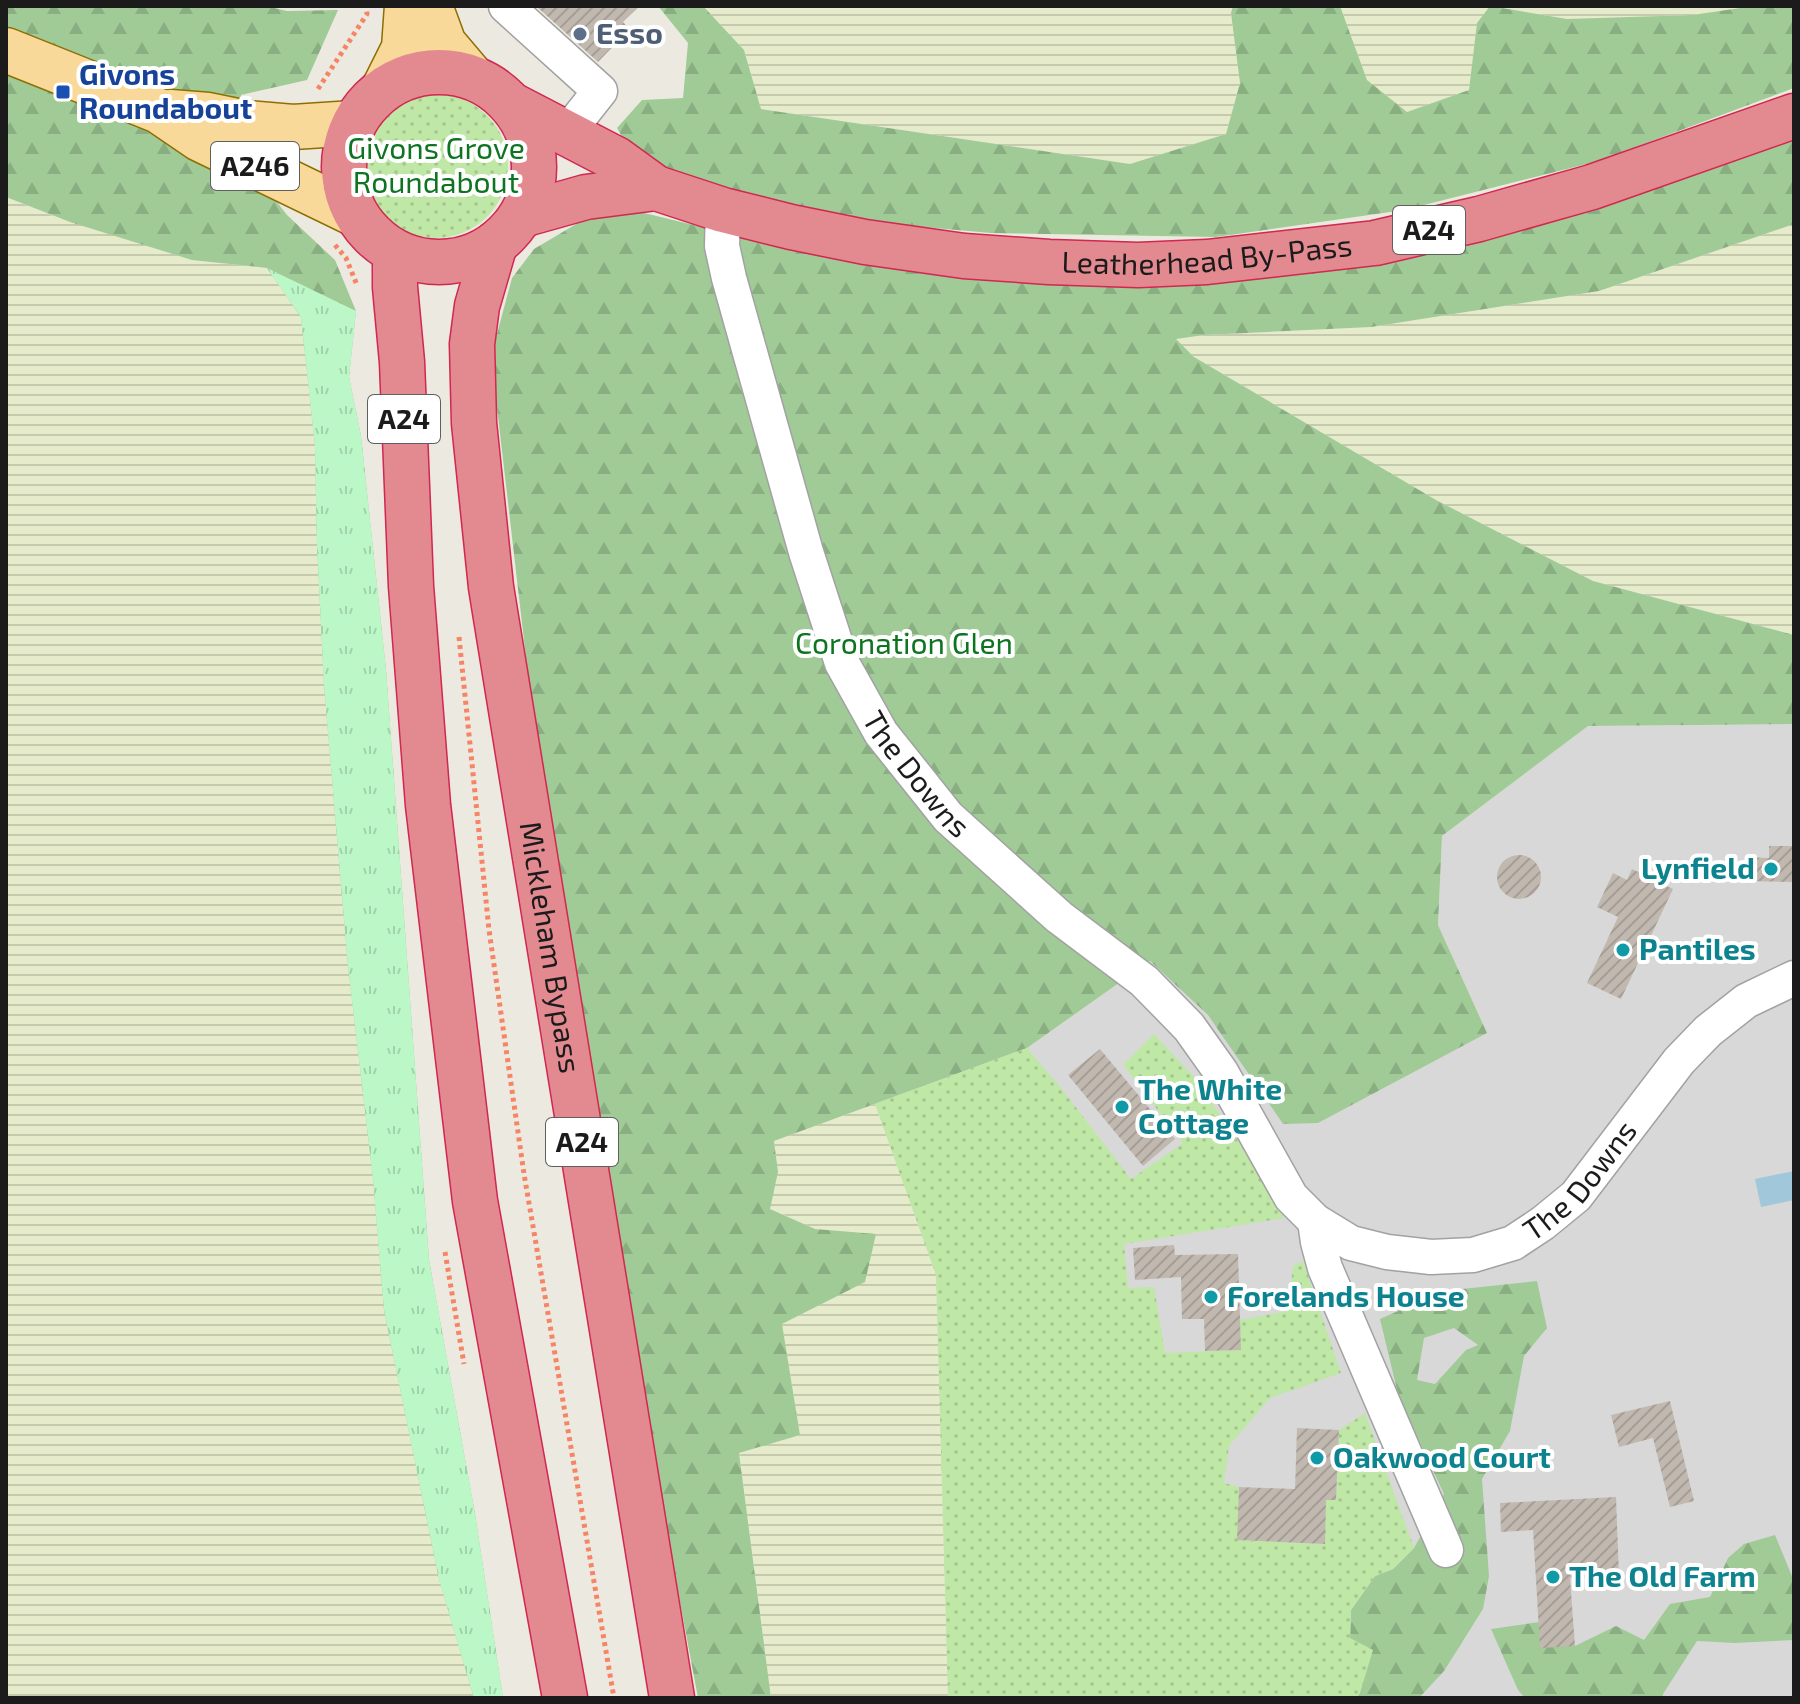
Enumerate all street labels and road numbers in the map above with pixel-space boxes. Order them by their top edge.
road number: A246 [211,142,299,190]
road number: A24 [1393,206,1465,254]
street label: Leatherhead By-Pass [1061,226,1354,281]
road number: A24 [368,395,440,443]
street label: The Downs [856,704,978,844]
street label: Mickleham Bypass [513,819,590,1076]
street label: The Downs [1516,1113,1643,1247]
road number: A24 [546,1118,618,1166]

